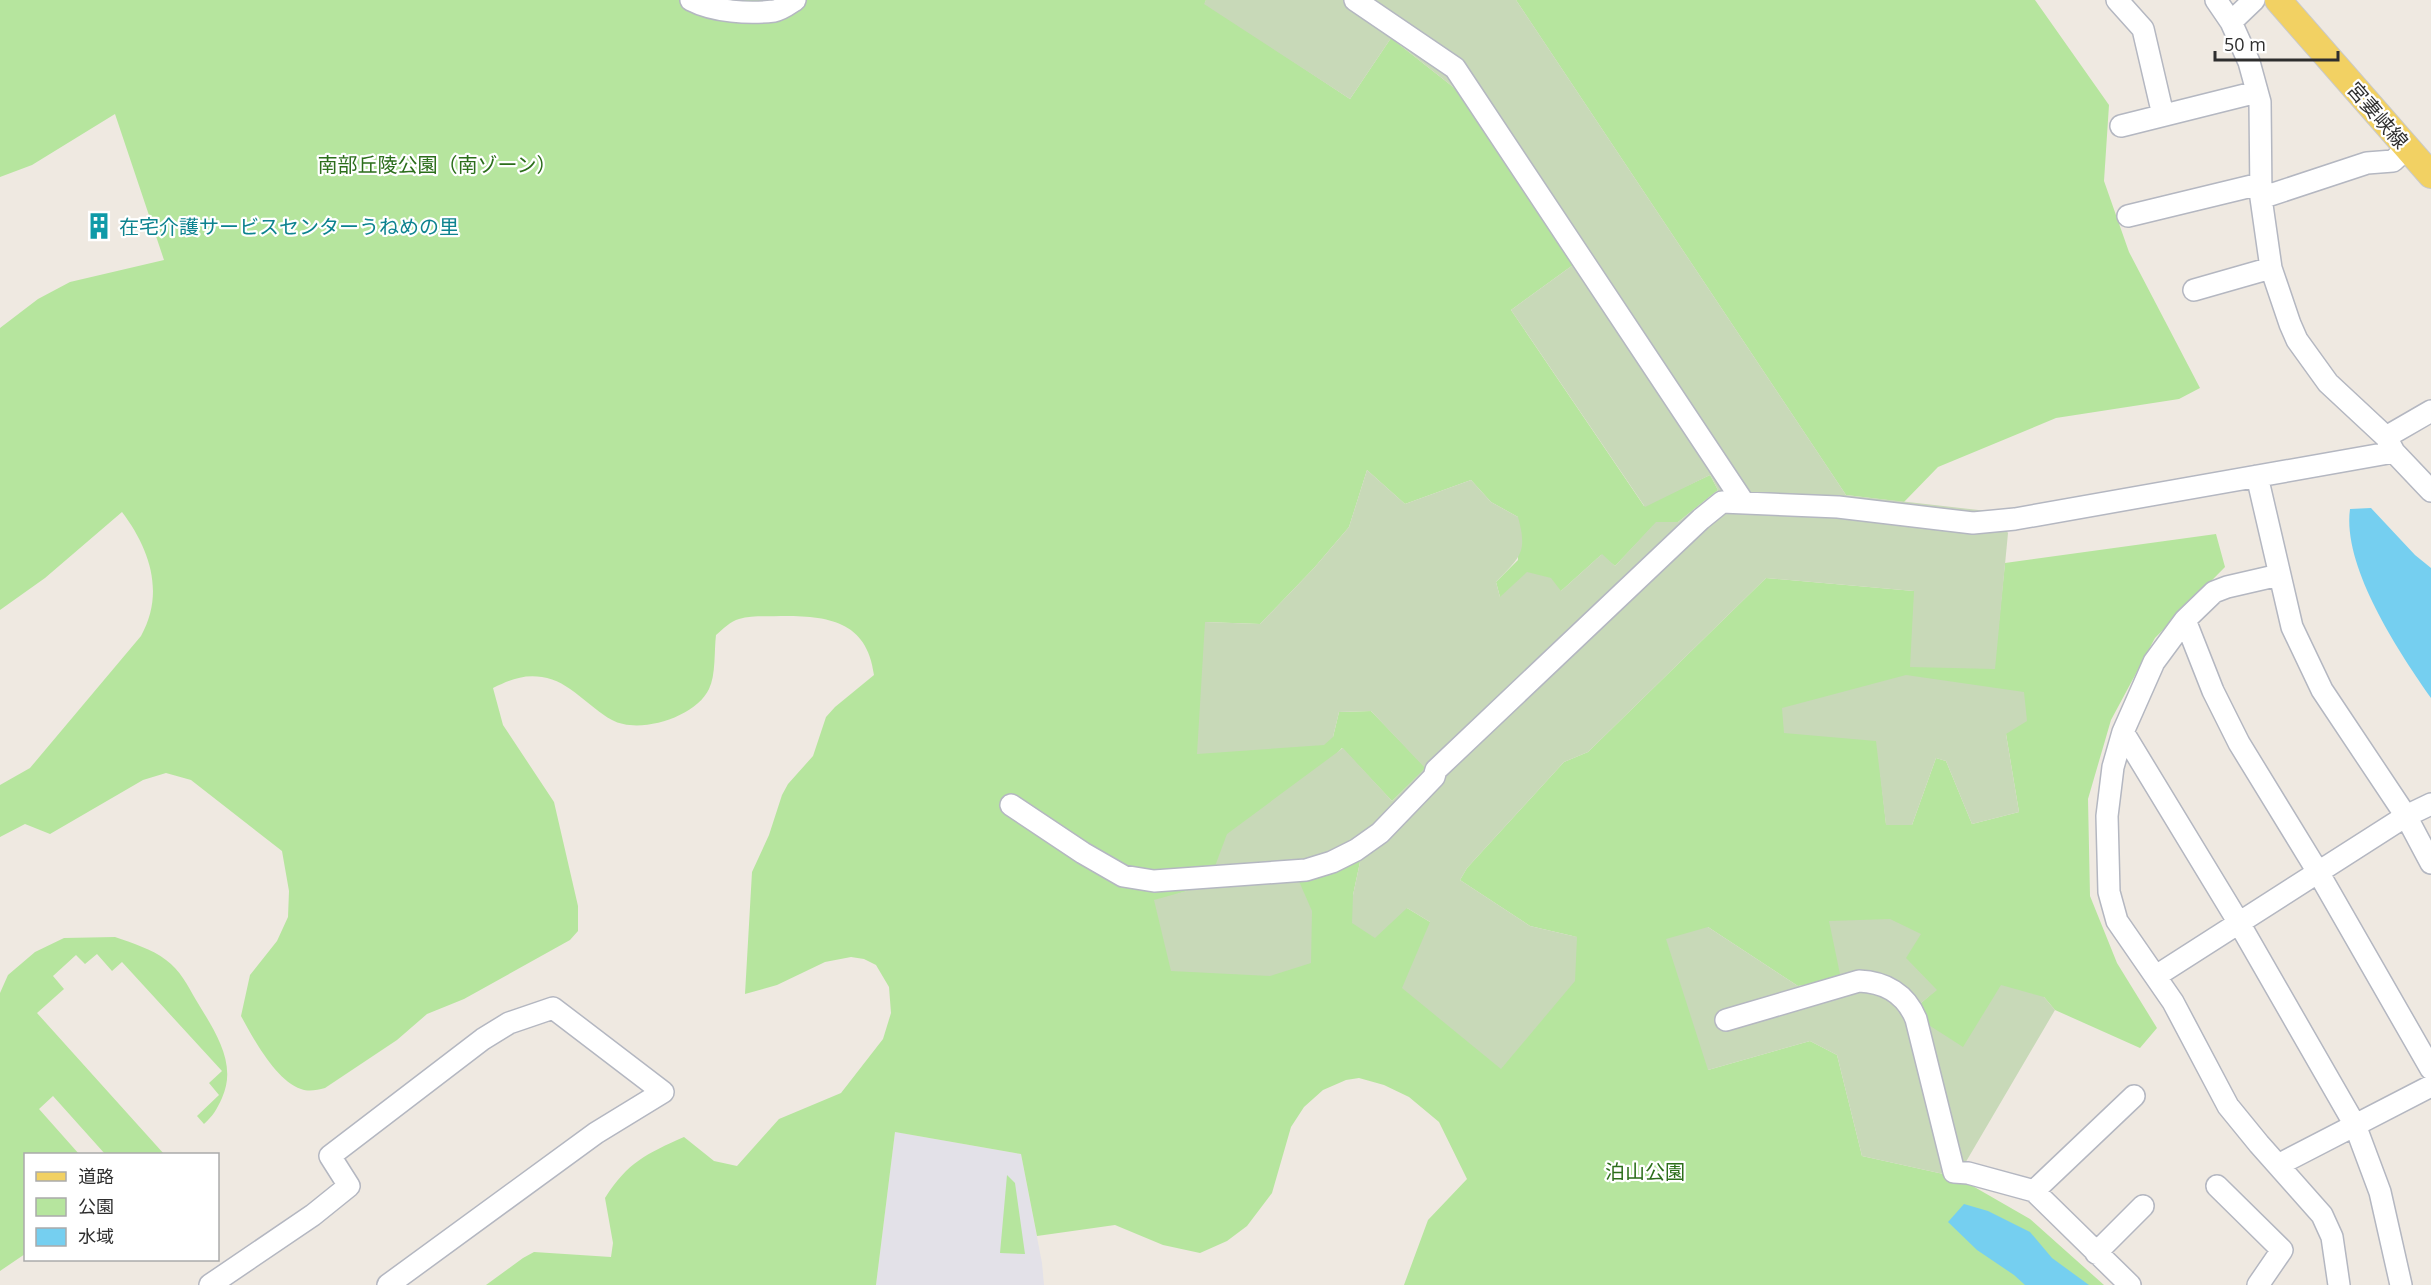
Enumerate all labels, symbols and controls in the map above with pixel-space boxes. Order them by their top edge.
scale bar [2215,24,2338,62]
text: 50 m [2224,32,2266,56]
street label: 宮妻峡線 [2342,76,2414,154]
park label: 南部丘陵公園（南ゾーン） [318,151,557,178]
building icon: 在宅介護サービスセンターうねめの里 [84,211,114,241]
place label: 在宅介護サービスセンターうねめの里 [119,213,459,240]
legend [24,1153,219,1261]
park label: 泊山公園 [1605,1158,1685,1185]
text: 道路 [78,1164,114,1188]
text: 公園 [78,1194,114,1218]
text: 水域 [78,1224,114,1248]

